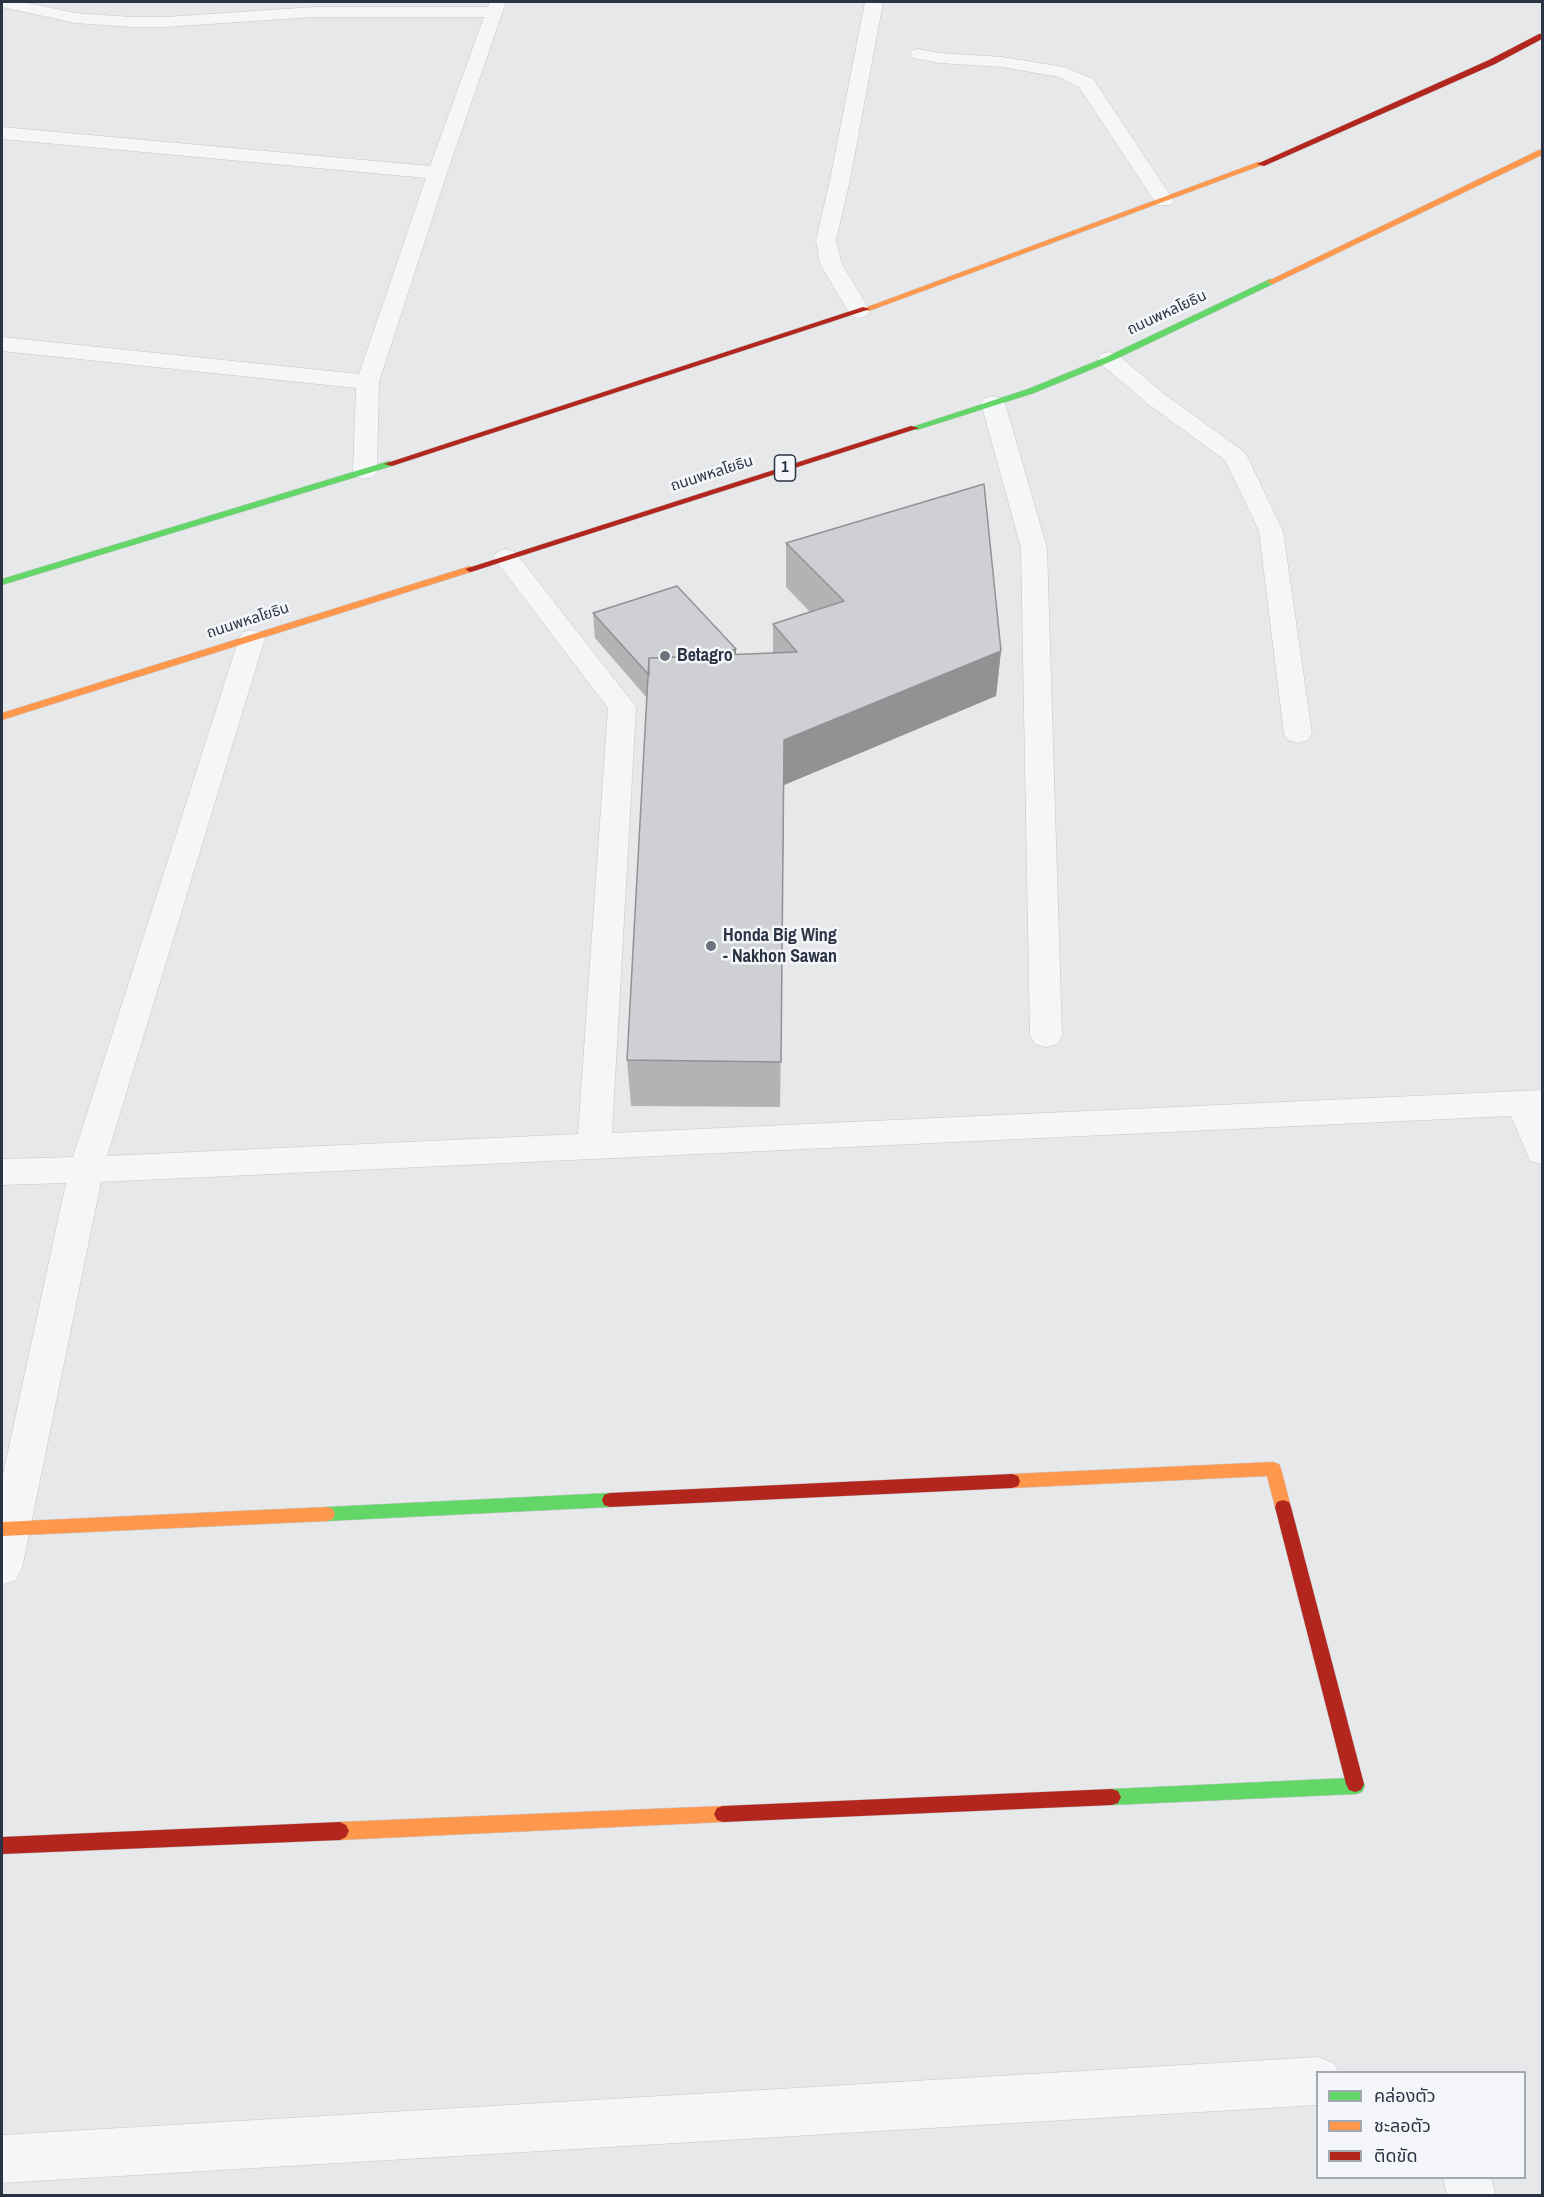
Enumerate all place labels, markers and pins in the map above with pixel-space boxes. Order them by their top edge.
place label: Betagro [677,645,733,667]
marker: Betagro [658,649,672,663]
place label: Honda Big Wing - Nakhon Sawan [723,925,837,968]
marker: Honda Big Wing - Nakhon Sawan [704,939,718,953]

